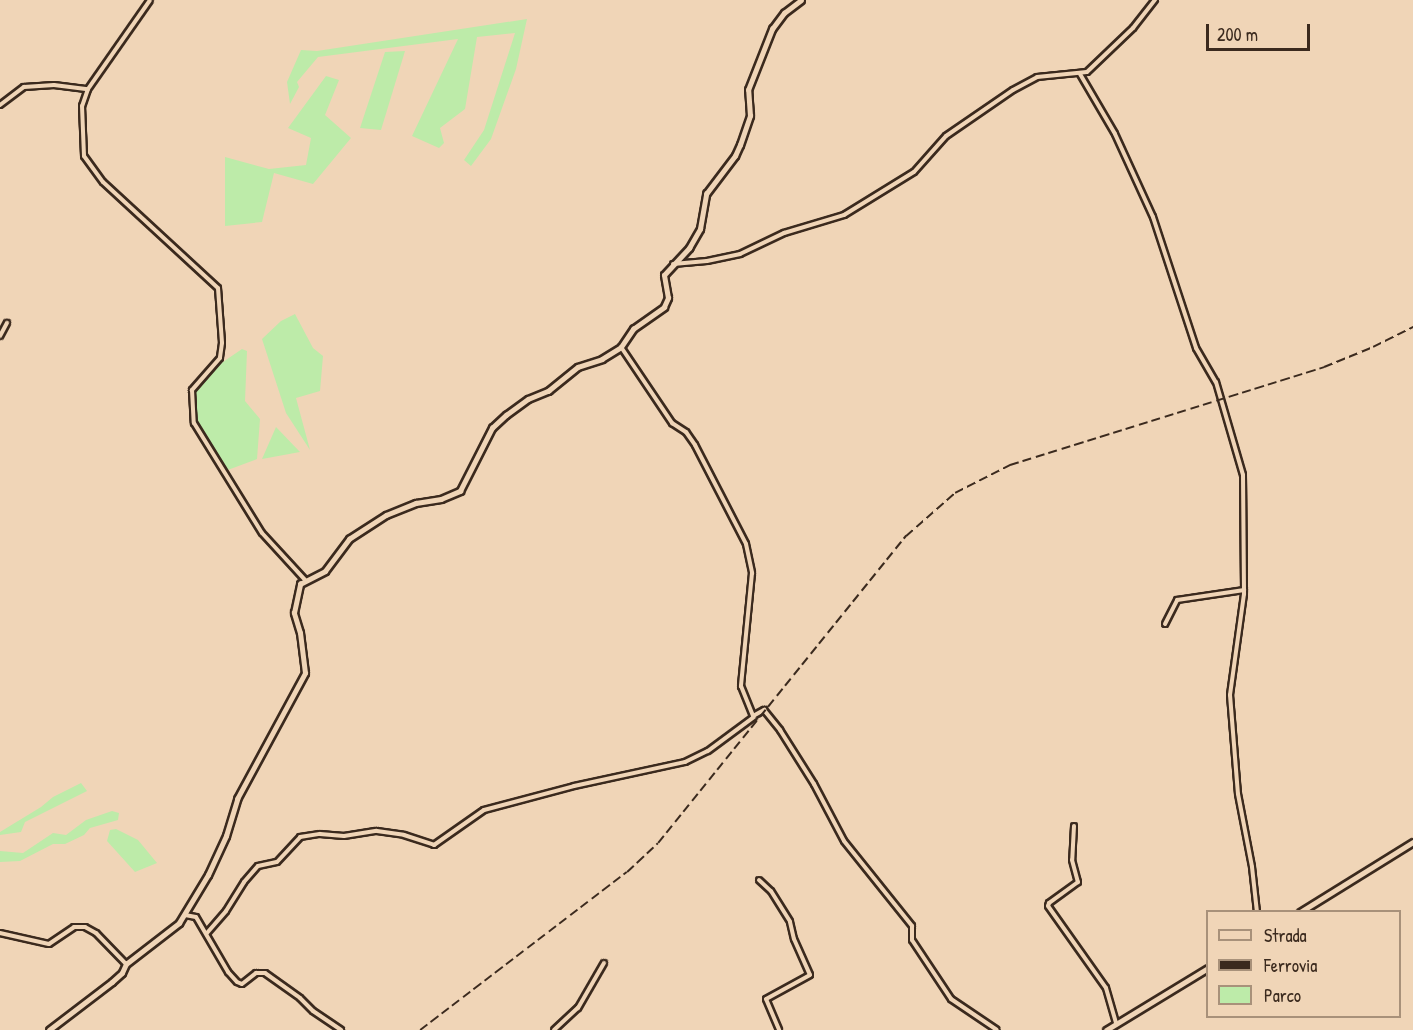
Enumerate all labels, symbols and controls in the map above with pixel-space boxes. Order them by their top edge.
scale bar [1209,12,1312,50]
text: 200 m [1217,22,1258,47]
legend [1206,910,1401,1018]
text: Strada [1264,923,1307,948]
text: Ferrovia [1264,953,1317,978]
text: Parco [1264,983,1301,1008]

